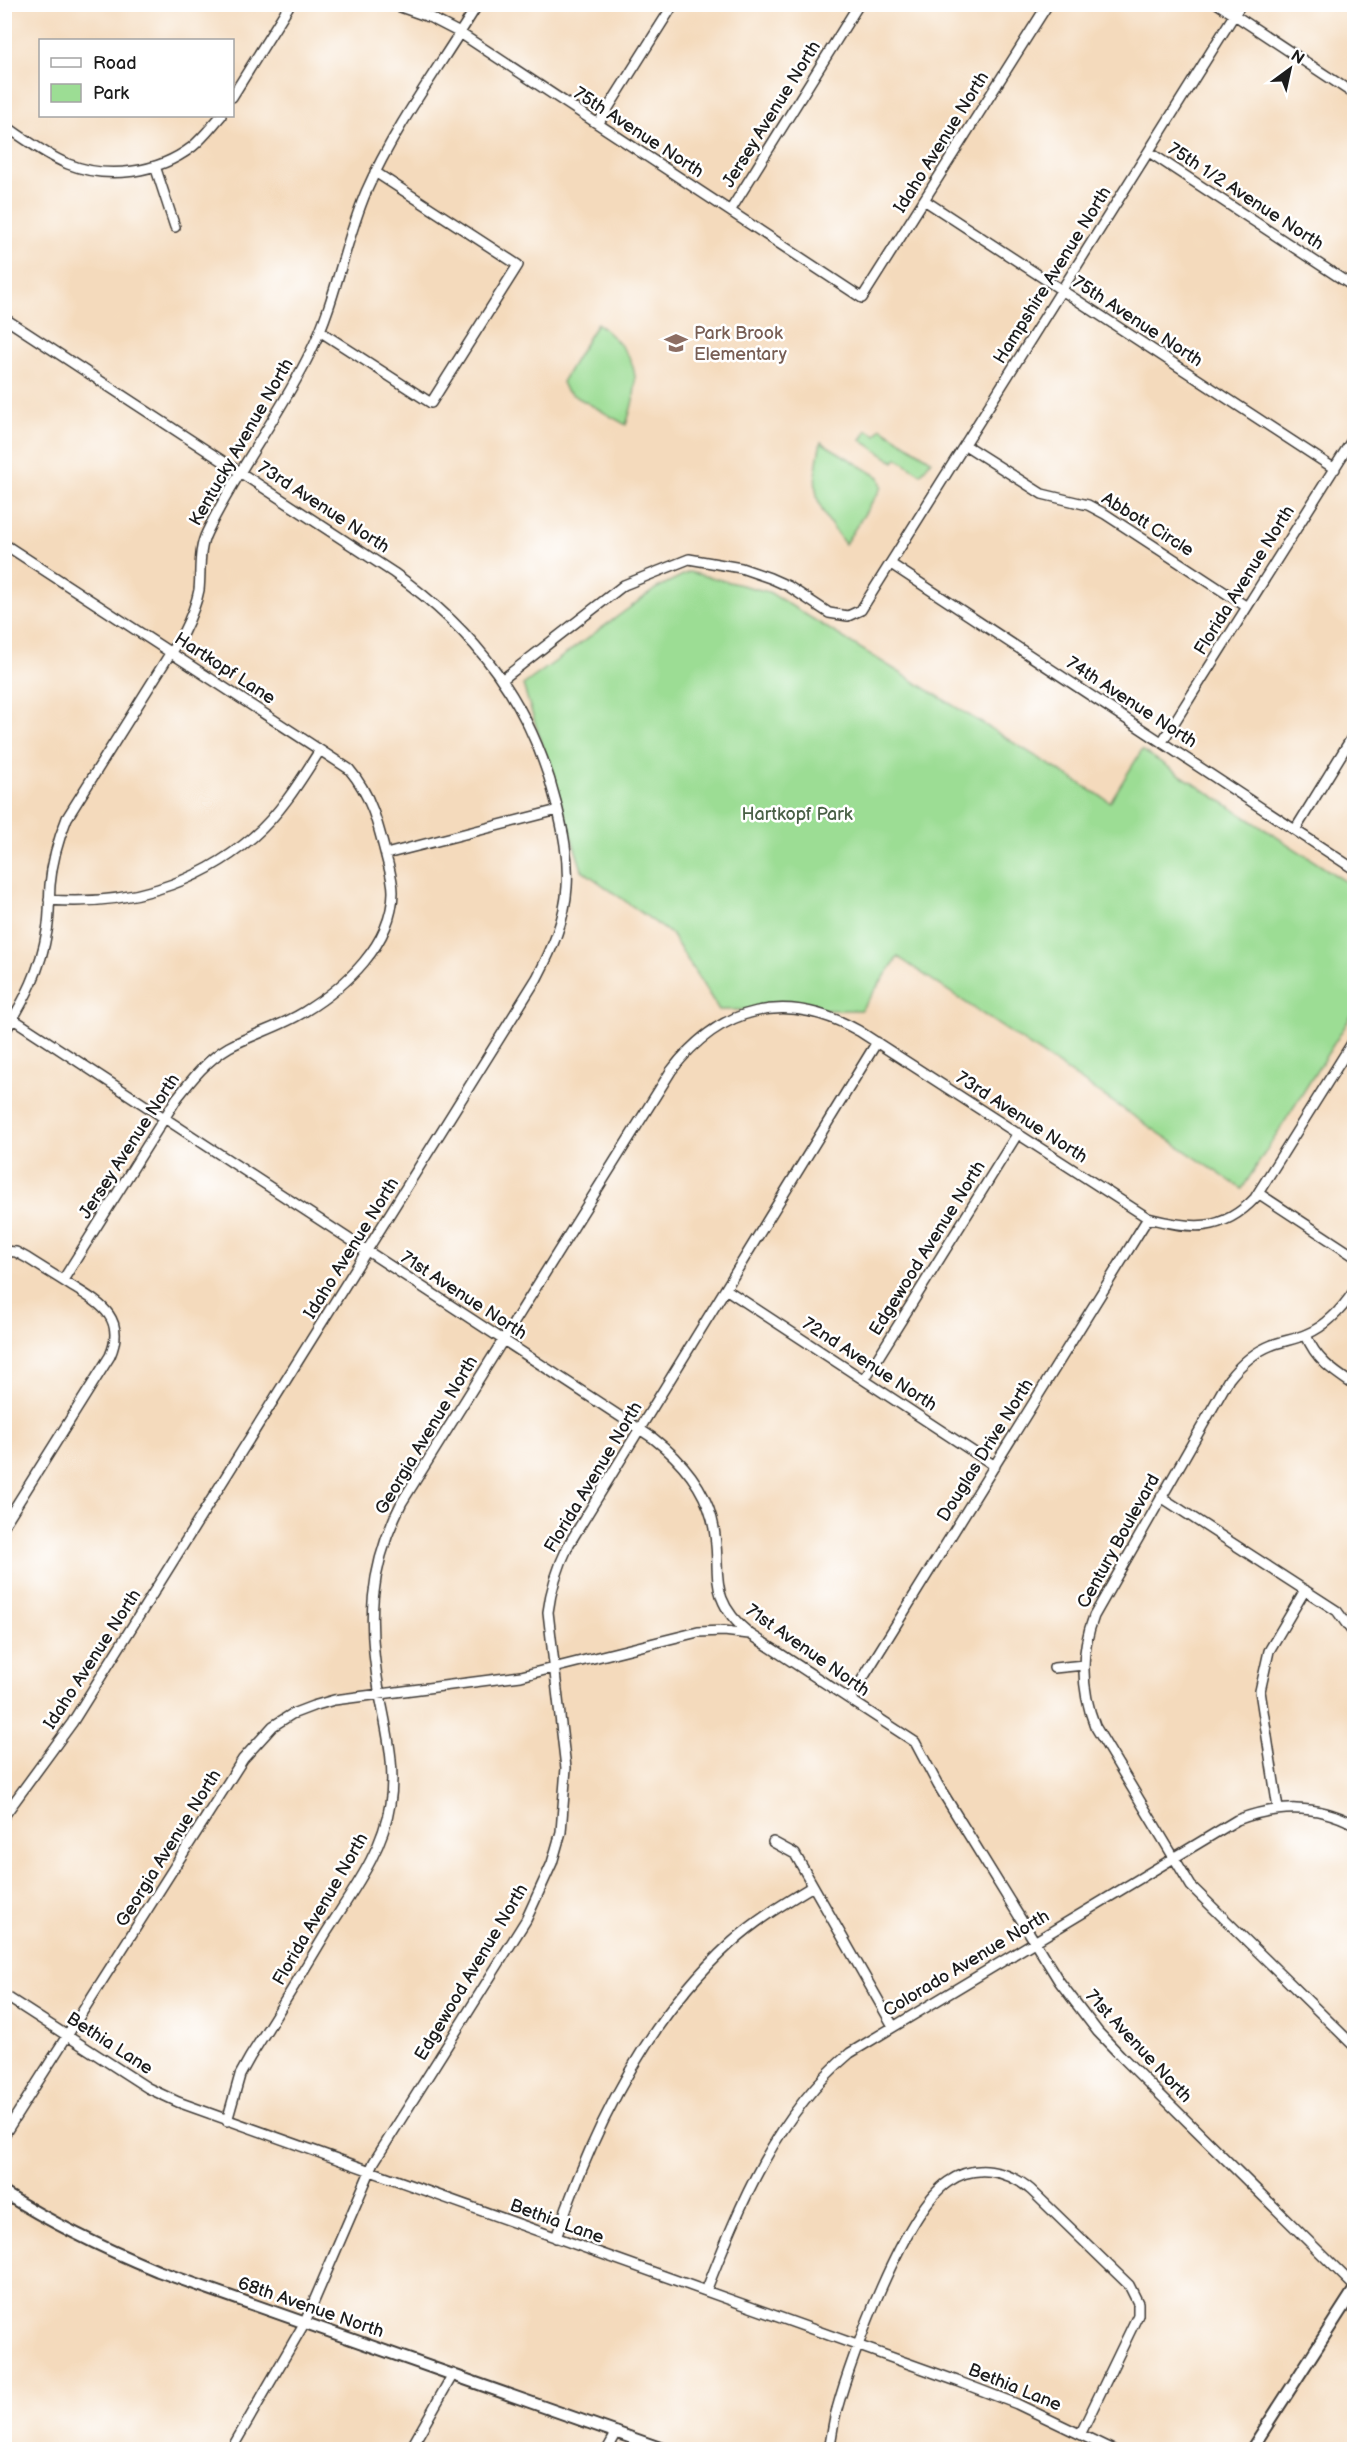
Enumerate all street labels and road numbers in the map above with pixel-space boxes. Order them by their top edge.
street label: Jersey Avenue North [718,37,825,191]
street label: Idaho Avenue North [890,68,993,217]
street label: 75th Avenue North [570,83,708,182]
street label: 75th 1/2 Avenue North [1164,138,1327,255]
street label: Hampshire Avenue North [989,183,1116,368]
street label: 75th Avenue North [1069,272,1207,371]
street label: Kentucky Avenue North [185,355,298,530]
street label: 73rd Avenue North [254,457,393,558]
street label: Abbott Circle [1098,488,1198,561]
street label: Florida Avenue North [1190,502,1299,659]
street label: Hartkopf Lane [170,628,279,709]
street label: 74th Avenue North [1063,652,1201,752]
street label: 73rd Avenue North [952,1067,1091,1168]
street label: Jersey Avenue North [75,1070,184,1223]
street label: Edgewood Avenue North [865,1157,990,1340]
street label: Idaho Avenue North [300,1174,403,1323]
street label: 71st Avenue North [397,1247,531,1344]
street label: 72nd Avenue North [799,1313,941,1416]
street label: Georgia Avenue North [371,1352,482,1518]
street label: Douglas Drive North [933,1375,1038,1525]
street label: Florida Avenue North [540,1398,647,1556]
street label: Century Boulevard [1073,1470,1164,1612]
street label: Idaho Avenue North [39,1585,145,1733]
street label: 71st Avenue North [742,1600,874,1701]
street label: Georgia Avenue North [111,1766,225,1931]
street label: Florida Avenue North [268,1829,373,1989]
street label: Edgewood Avenue North [410,1880,532,2064]
street label: Colorado Avenue North [879,1905,1053,2021]
street label: 71st Avenue North [1081,1986,1196,2107]
street label: Bethia Lane [63,2008,157,2079]
street label: Bethia Lane [507,2195,607,2248]
street label: 68th Avenue North [235,2273,387,2342]
street label: Bethia Lane [965,2359,1065,2416]

